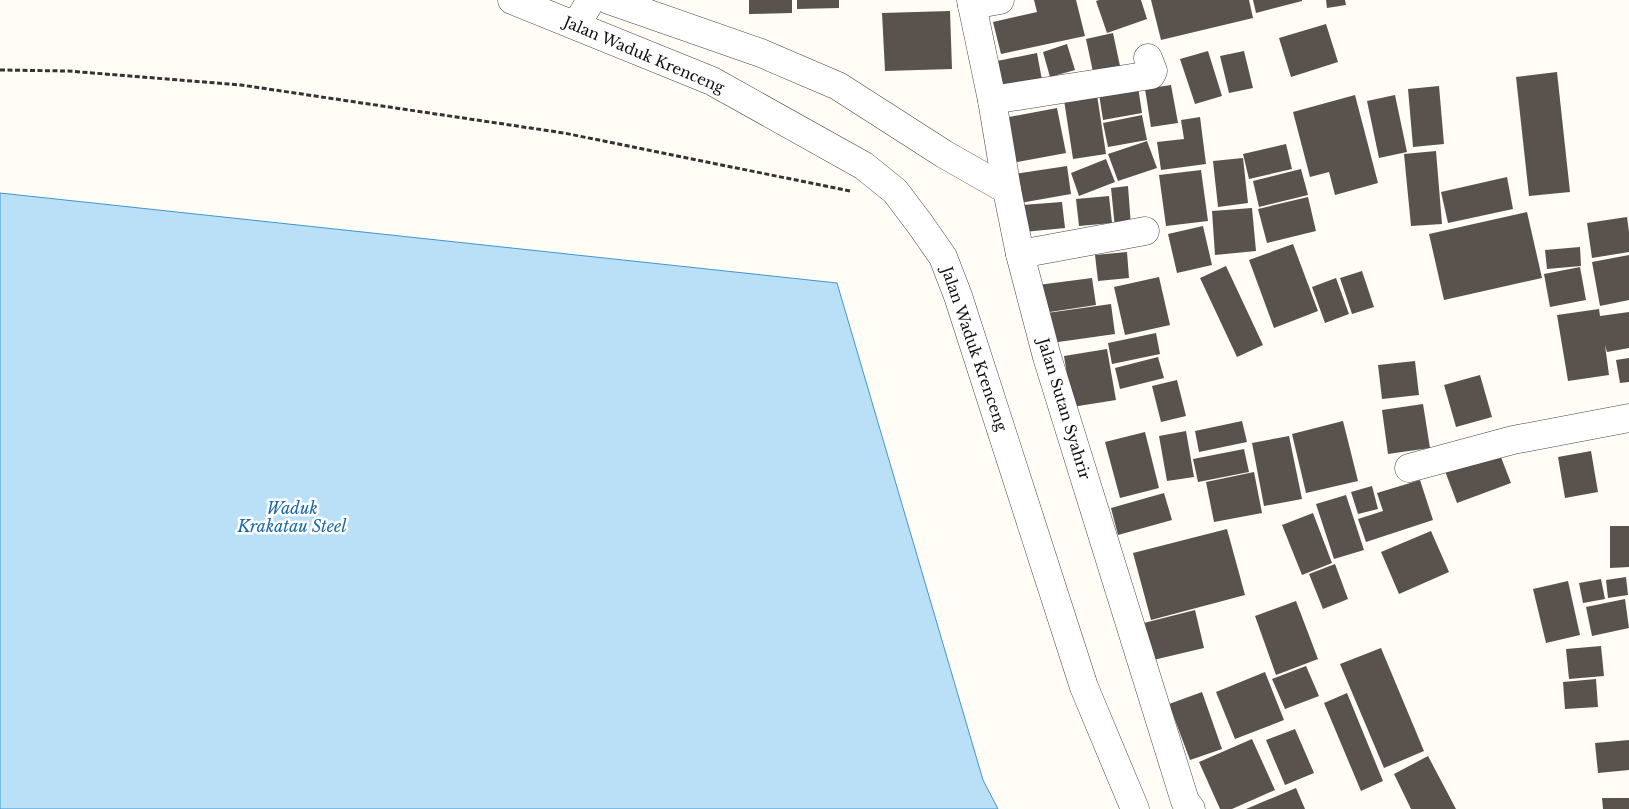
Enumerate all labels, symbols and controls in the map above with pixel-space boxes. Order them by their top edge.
street label: Jalan Waduk Krenceng [559,11,728,97]
street label: Jalan Waduk Krenceng [937,262,1012,435]
street label: Jalan Sutan Syahrir [1033,334,1095,483]
water label: Waduk Krakatau Steel [237,498,347,536]

